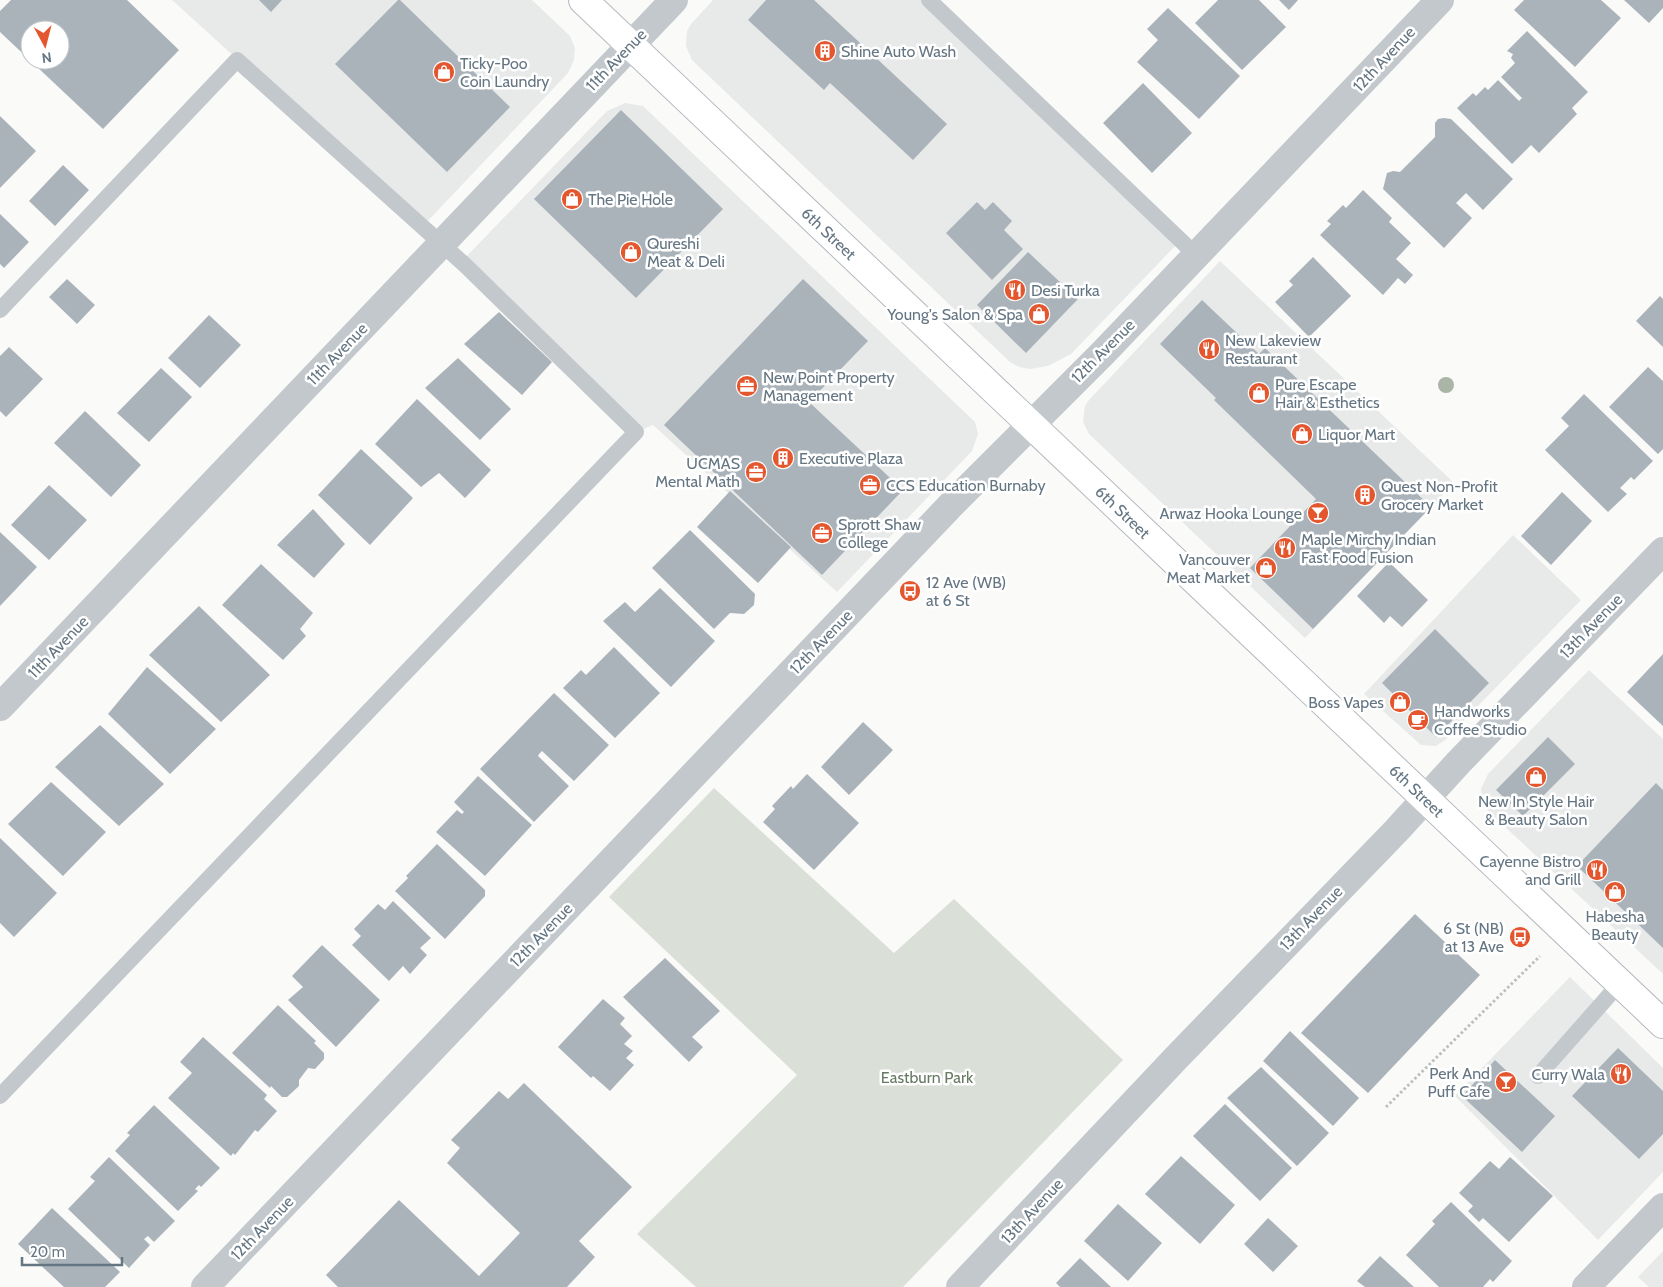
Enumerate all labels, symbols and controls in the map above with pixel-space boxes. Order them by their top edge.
north arrow [20,20,70,70]
street label: 12th Avenue [1349,23,1419,95]
street label: 11th Avenue [582,25,650,95]
building icon: Shine Auto Wash [813,39,837,63]
place label: Shine Auto Wash [841,42,956,61]
text: N [41,48,53,67]
place label: Ticky-Poo Coin Laundry [460,54,549,91]
shop icon: Ticky-Poo Coin Laundry [432,60,456,84]
shop icon: The Pie Hole [560,187,584,211]
place label: The Pie Hole [588,190,673,209]
street label: 6th Street [798,203,861,264]
place label: Qureshi Meat & Deli [647,234,725,271]
shop icon: Qureshi Meat & Deli [619,240,643,264]
restaurant icon: Desi Turka [1003,278,1027,302]
place label: Desi Turka [1031,281,1100,300]
shop icon: Young's Salon & Spa [1027,302,1051,326]
place label: Young's Salon & Spa [886,305,1023,324]
street label: 12th Avenue [1067,315,1139,387]
street label: 11th Avenue [303,319,371,389]
place label: New Lakeview Restaurant [1225,331,1322,368]
restaurant icon: New Lakeview Restaurant [1197,337,1221,361]
place label: New Point Property Management [763,368,895,405]
office icon: New Point Property Management [735,374,759,398]
place label: Pure Escape Hair & Esthetics [1275,375,1380,412]
shop icon: Pure Escape Hair & Esthetics [1247,381,1271,405]
shop icon: Liquor Mart [1290,422,1314,446]
place label: Liquor Mart [1318,425,1396,444]
building icon: Executive Plaza [771,446,795,470]
place label: Executive Plaza [799,449,903,468]
place label: UCMAS Mental Math [655,454,740,491]
office icon: UCMAS Mental Math [744,460,768,484]
office icon: CCS Education Burnaby [858,473,882,497]
place label: CCS Education Burnaby [886,476,1046,495]
place label: Quest Non-Profit Grocery Market [1381,477,1498,514]
street label: 6th Street [1092,482,1155,543]
building icon: Quest Non-Profit Grocery Market [1353,483,1377,507]
bar icon: Arwaz Hooka Lounge [1306,501,1330,525]
place label: Arwaz Hooka Lounge [1160,504,1302,523]
place label: Sprott Shaw College [838,515,921,552]
office icon: Sprott Shaw College [810,521,834,545]
place label: Maple Mirchy Indian Fast Food Fusion [1301,530,1436,567]
restaurant icon: Maple Mirchy Indian Fast Food Fusion [1273,536,1297,560]
place label: Vancouver Meat Market [1166,550,1251,587]
shop icon: Vancouver Meat Market [1254,556,1278,580]
place label: 12 Ave (WB) at 6 St [926,573,1006,610]
bus stop icon: 12 Ave (WB) at 6 St [898,579,922,603]
street label: 13th Avenue [1556,590,1626,662]
street label: 12th Avenue [786,606,856,678]
street label: 11th Avenue [24,612,92,682]
shop icon: Boss Vapes [1388,690,1412,714]
place label: Boss Vapes [1308,693,1384,712]
place label: Handworks Coffee Studio [1434,702,1527,739]
cafe icon: Handworks Coffee Studio [1406,708,1430,732]
street label: 6th Street [1386,760,1448,821]
shop icon: New In Style Hair & Beauty Salon [1524,765,1548,789]
place label: New In Style Hair & Beauty Salon [1478,792,1595,829]
place label: Cayenne Bistro and Grill [1479,852,1581,889]
restaurant icon: Cayenne Bistro and Grill [1585,858,1609,882]
shop icon: Habesha Beauty [1603,880,1627,904]
street label: 13th Avenue [1276,882,1346,954]
street label: 12th Avenue [506,899,576,971]
place label: Habesha Beauty [1586,907,1645,944]
place label: 6 St (NB) at 13 Ave [1443,919,1504,956]
bus stop icon: 6 St (NB) at 13 Ave [1508,925,1532,949]
restaurant icon: Curry Wala [1609,1062,1633,1086]
place label: Perk And Puff Cafe [1428,1064,1490,1101]
place label: Curry Wala [1532,1065,1605,1084]
park label: Eastburn Park [881,1068,974,1087]
bar icon: Perk And Puff Cafe [1494,1070,1518,1094]
street label: 13th Avenue [997,1174,1067,1248]
street label: 12th Avenue [227,1192,297,1264]
scale bar [22,1234,122,1266]
text: 20 m [30,1243,65,1261]

